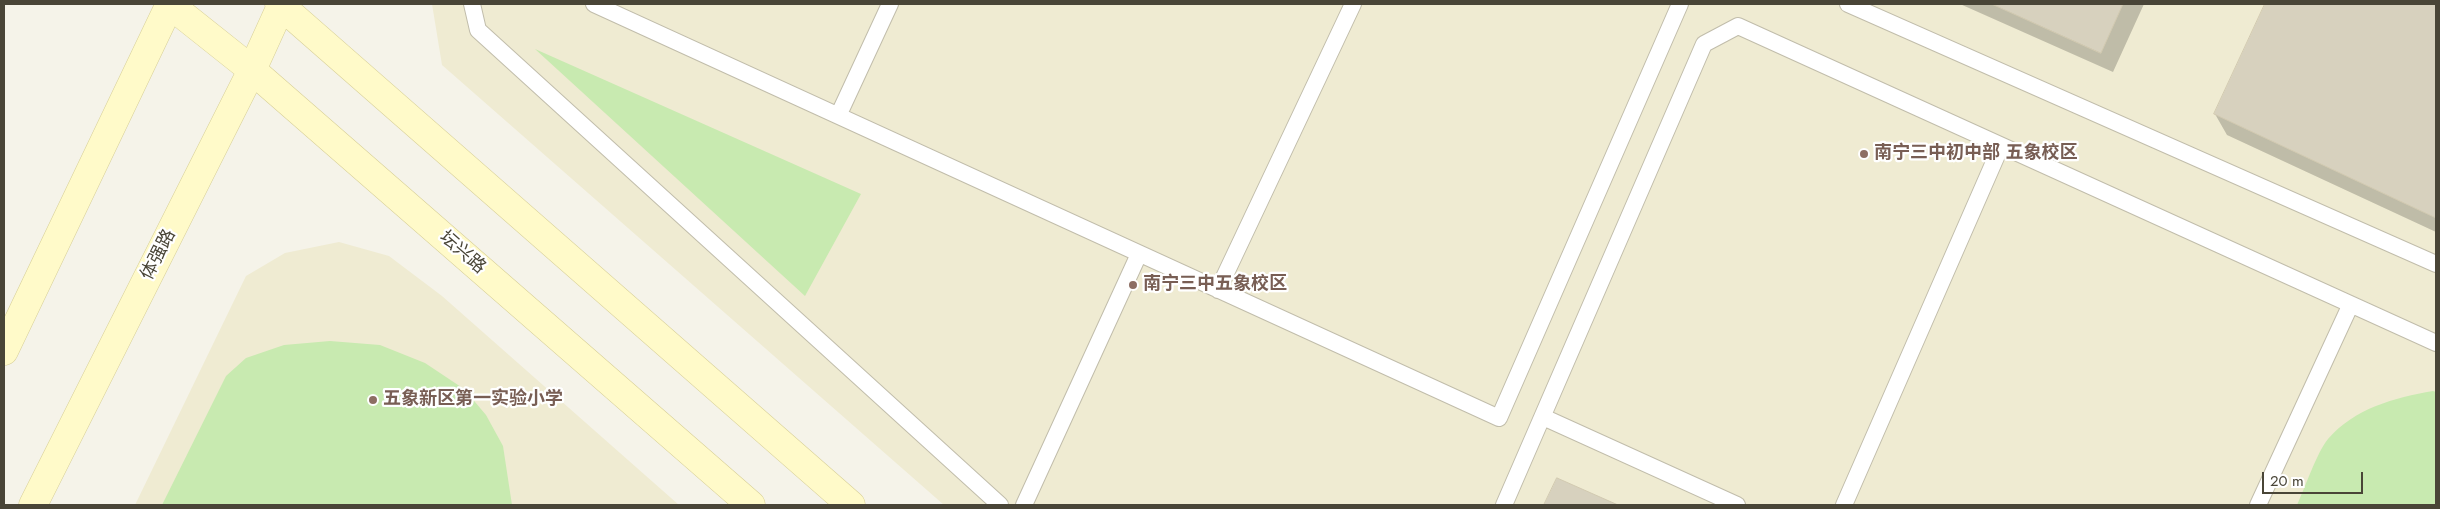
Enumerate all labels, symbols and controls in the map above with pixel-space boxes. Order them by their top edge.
place label: 南宁三中初中部 五象校区 [1874,143,2077,165]
marker: 南宁三中初中部 五象校区 [1858,148,1870,160]
street label: 体强路 [137,226,181,284]
street label: 坛兴路 [435,227,489,279]
place label: 南宁三中五象校区 [1143,274,1287,296]
marker: 南宁三中五象校区 [1127,279,1139,291]
place label: 五象新区第一实验小学 [383,389,563,411]
marker: 五象新区第一实验小学 [367,394,379,406]
scale bar [2265,462,2366,494]
text: 20 m [2270,470,2304,492]

